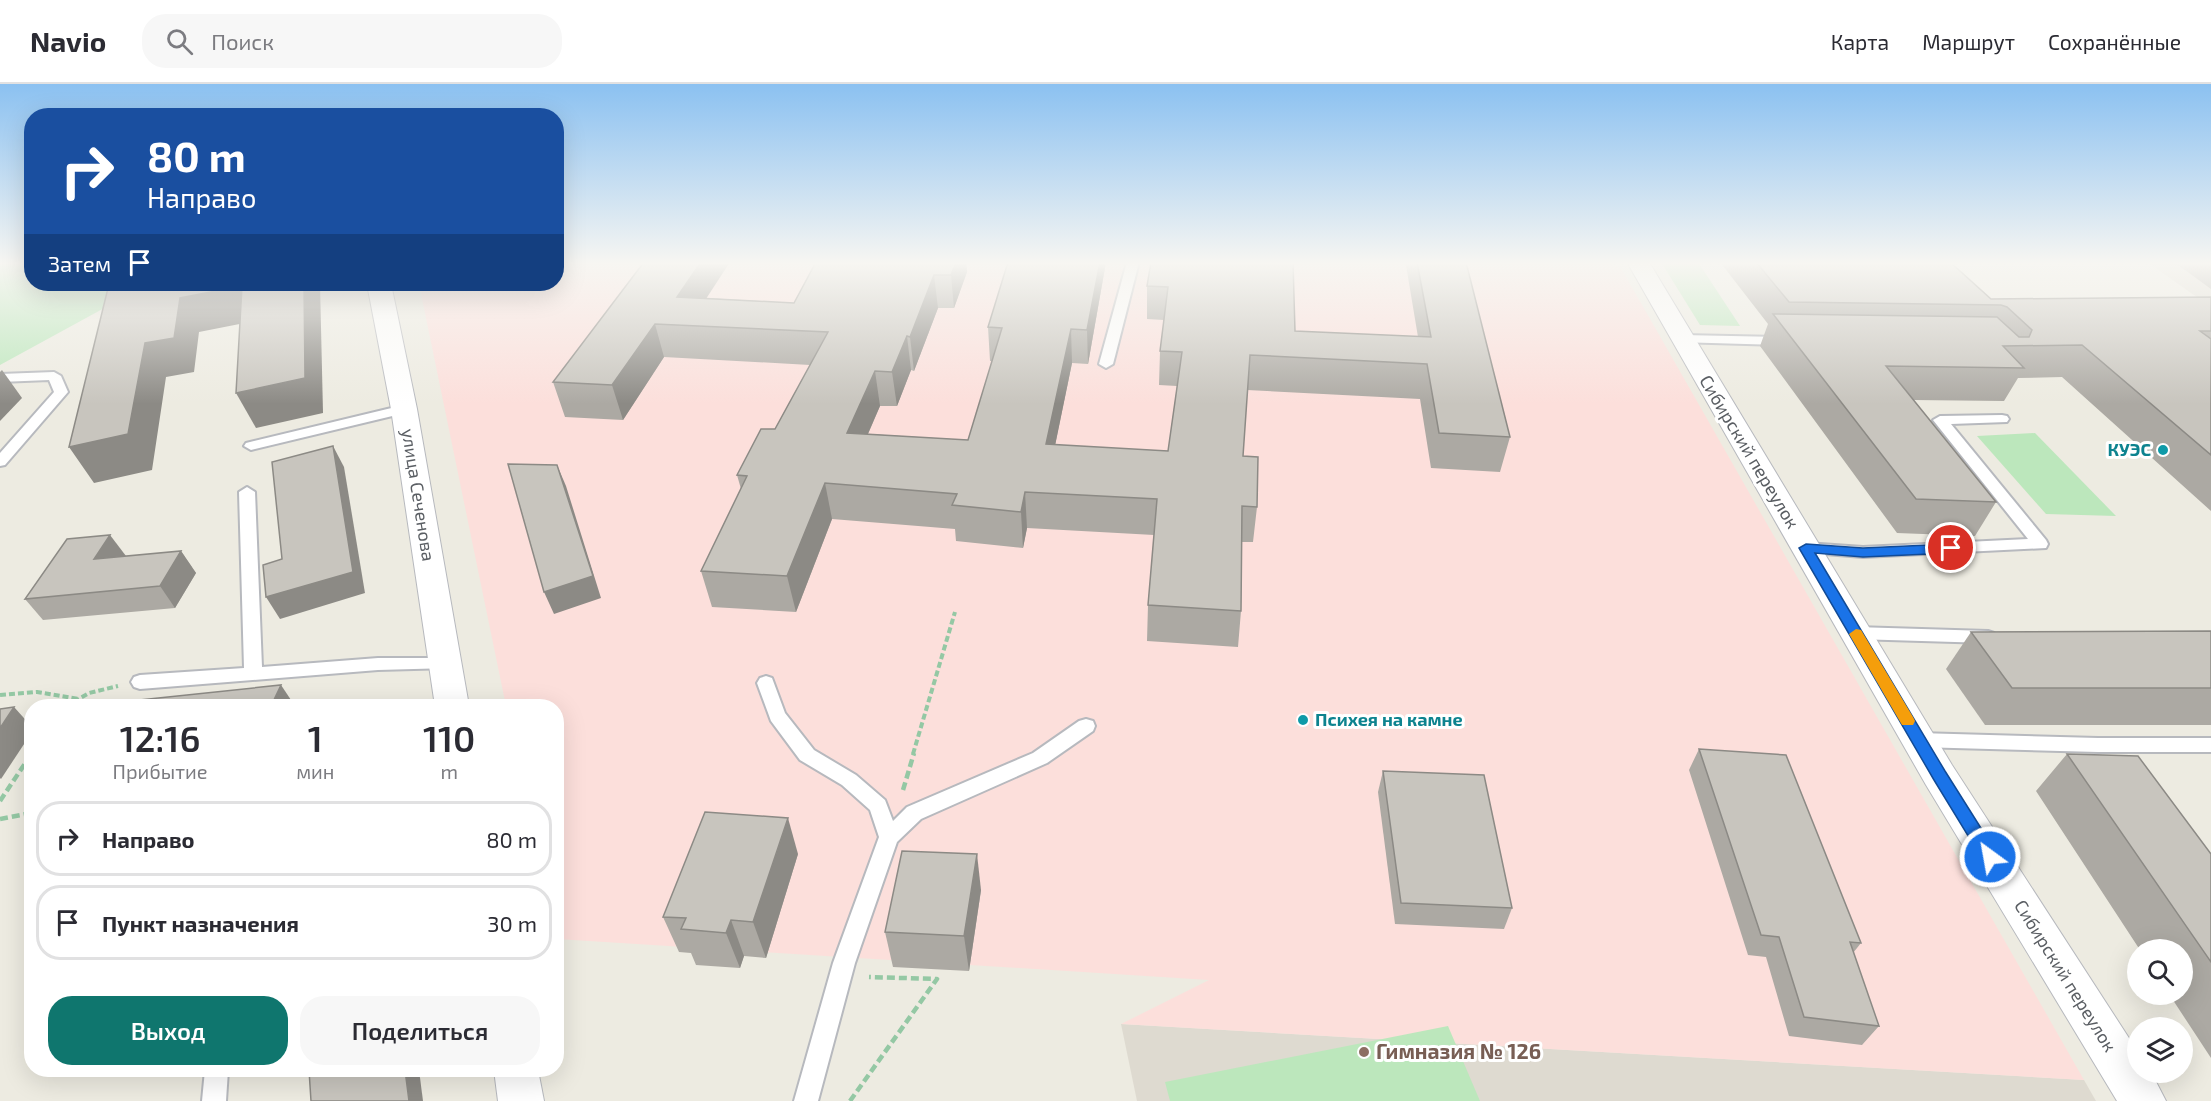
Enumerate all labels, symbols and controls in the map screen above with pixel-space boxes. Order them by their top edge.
search box [142,14,562,68]
text: Navio [30,24,106,58]
icon: search [163,25,196,58]
text: Поиск [211,28,274,54]
text: Карта [1831,29,1889,54]
text: Маршрут [1922,29,2015,54]
text: Сохранённые [2048,29,2181,54]
text: 80 m [147,130,246,180]
icon: right [48,132,126,210]
text: Направо [147,181,256,213]
icon: arrive [123,246,156,279]
text: Затем [48,250,111,276]
street label: Сибирский переулок [1695,371,1805,532]
street label: улица Сеченова [398,427,440,563]
place label: КУЭС [2107,438,2151,460]
marker: КУЭС [2156,443,2170,457]
pin [1925,522,1976,573]
icon: arrive [1934,531,1967,564]
place label: Психея на камне [1315,708,1463,730]
marker: Психея на камне [1296,713,1310,727]
text: 12:16 [120,716,200,759]
text: 1 [308,716,323,759]
text: 110 [423,716,475,759]
text: Прибытие [113,759,208,783]
text: мин [296,759,334,783]
text: m [440,759,458,783]
icon: right [51,822,84,855]
position arrow [1958,825,2022,889]
text: Направо [102,826,195,852]
text: 80 m [486,826,537,852]
street label: Сибирский переулок [2010,895,2122,1056]
icon: arrive [51,906,84,939]
text: Пункт назначения [102,910,299,936]
text: 30 m [487,910,537,936]
map controls [2127,939,2193,1083]
button: search [2127,939,2193,1005]
button: Выход [48,996,288,1065]
button: Поделиться [300,996,540,1065]
button: layers [2127,1017,2193,1083]
place label: Гимназия № 126 [1376,1038,1541,1063]
marker: Гимназия № 126 [1357,1045,1371,1059]

